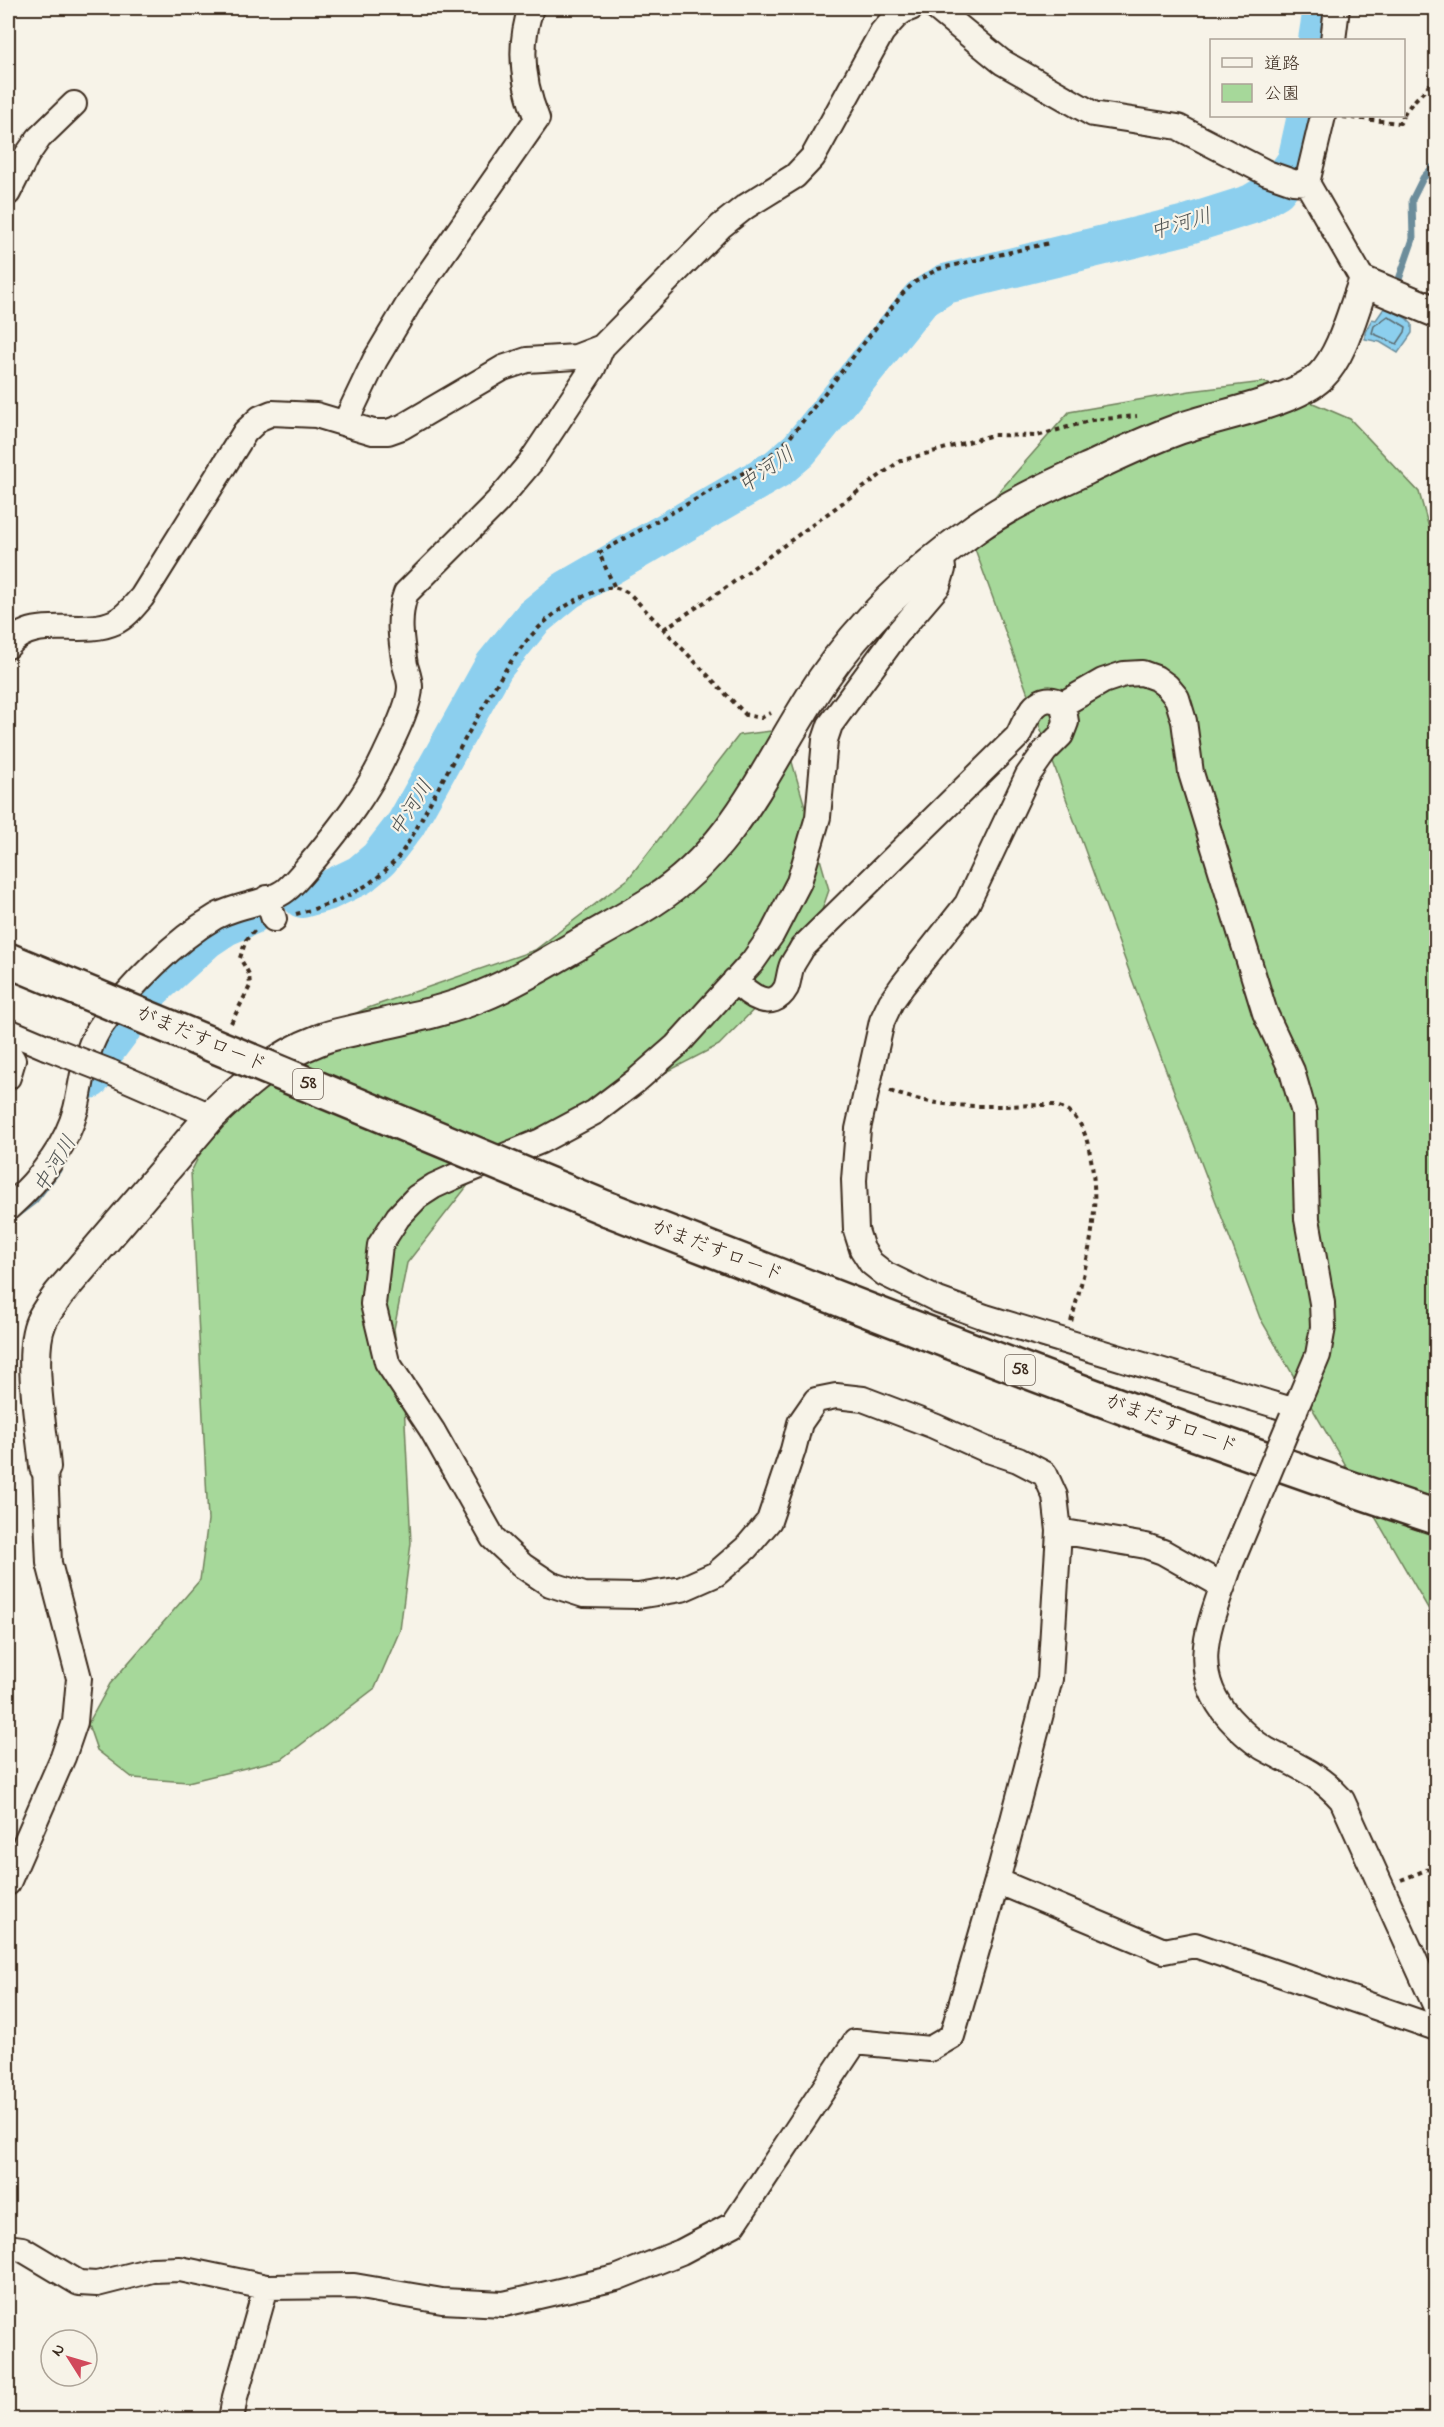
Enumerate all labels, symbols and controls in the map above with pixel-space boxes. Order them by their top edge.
legend [1210,39,1405,117]
text: 道路 [1264,52,1300,78]
text: 公園 [1264,82,1300,108]
water label: 中河川 [1147,202,1215,248]
water label: 中河川 [733,441,801,501]
water label: 中河川 [383,774,441,844]
street label: がまだすロード [131,999,271,1081]
road number: 58 [293,1069,323,1099]
water label: 中河川 [27,1130,85,1200]
street label: がまだすロード [646,1213,788,1291]
road number: 58 [1005,1355,1035,1385]
street label: がまだすロード [1100,1387,1242,1463]
north arrow [39,2328,99,2388]
text: N [46,2338,72,2362]

